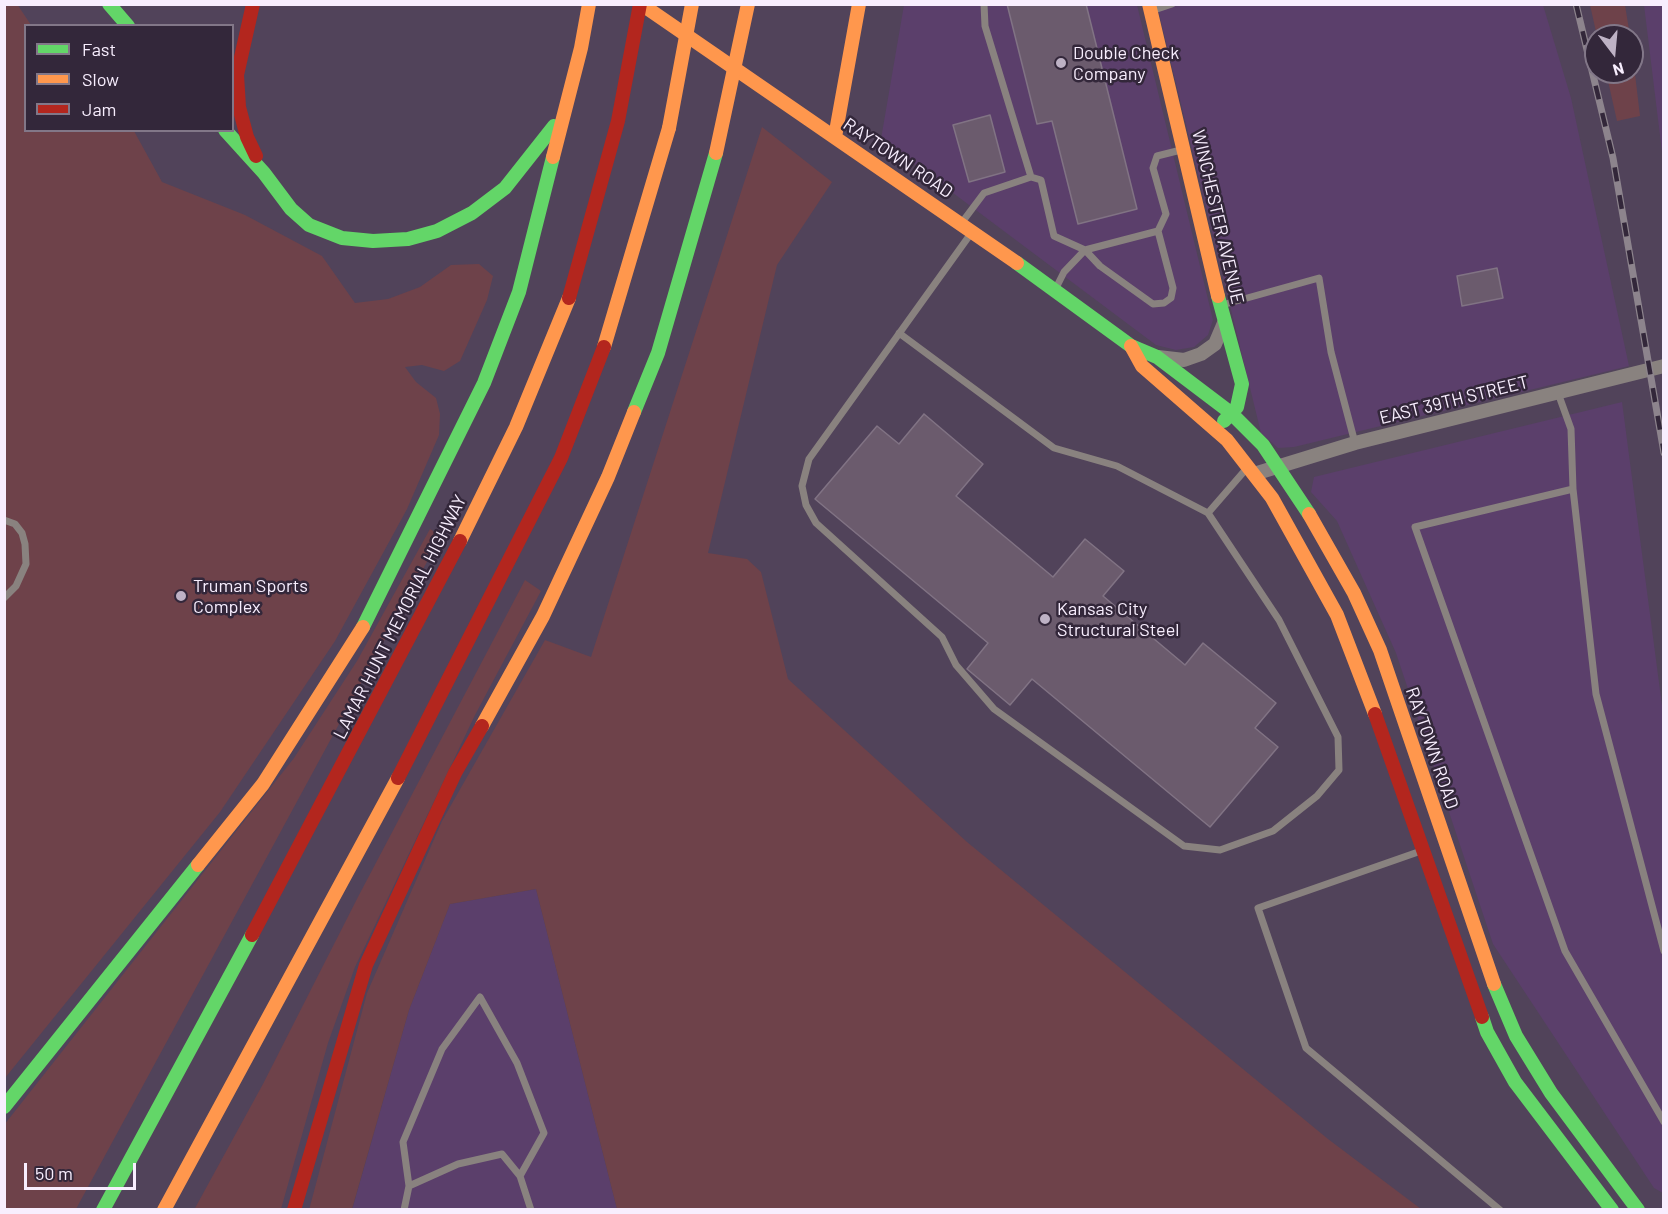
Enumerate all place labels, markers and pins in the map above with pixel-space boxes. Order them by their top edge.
place label: Double Check Company [1073,42,1179,84]
marker: Double Check Company [1054,56,1068,70]
place label: Truman Sports Complex [193,575,308,618]
marker: Truman Sports Complex [174,589,188,603]
place label: Kansas City Structural Steel [1057,598,1179,640]
marker: Kansas City Structural Steel [1038,612,1052,626]

